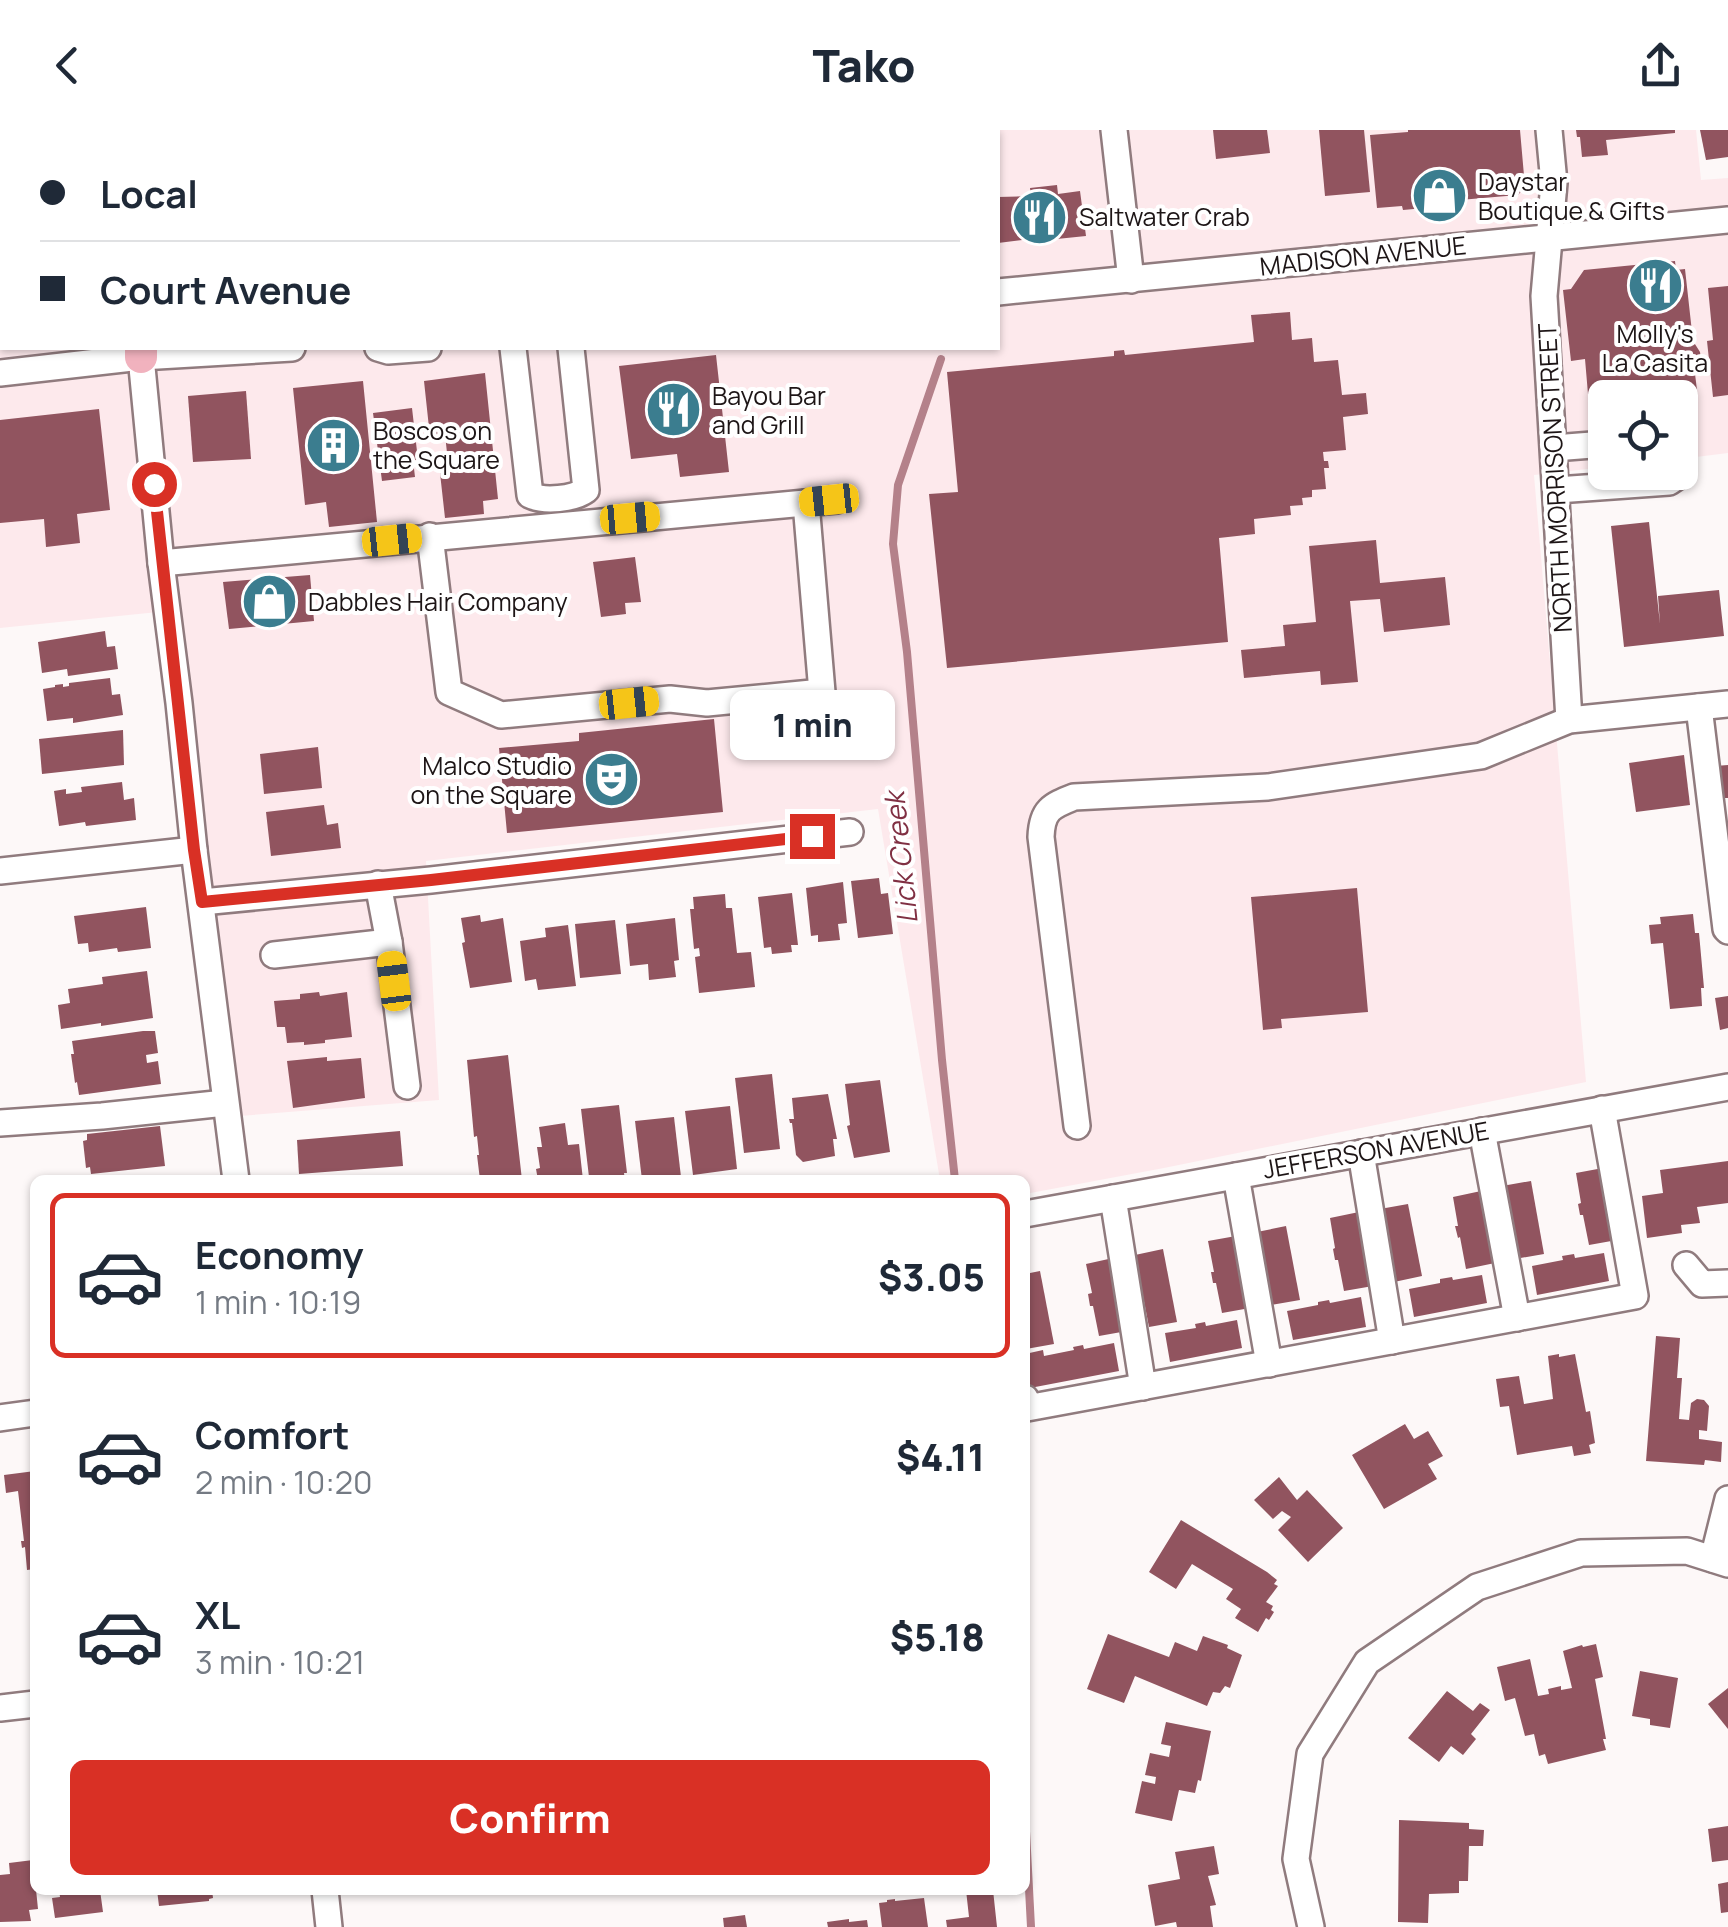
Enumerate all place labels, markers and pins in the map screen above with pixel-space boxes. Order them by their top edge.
place label: Daystar Boutique & Gifts [1478,164,1665,228]
shop icon: Daystar Boutique & Gifts [1409,166,1469,226]
restaurant icon: Saltwater Crab [1010,187,1070,247]
place label: Saltwater Crab [1079,199,1250,234]
restaurant icon: Molly's La Casita [1625,255,1685,315]
place label: Molly's La Casita [1602,316,1708,380]
place label: Bayou Bar and Grill [712,378,826,442]
restaurant icon: Bayou Bar and Grill [643,380,703,440]
place label: Boscos on the Square [373,413,500,477]
building icon: Boscos on the Square [304,415,364,475]
shop icon: Dabbles Hair Company [239,572,299,632]
place label: Dabbles Hair Company [308,584,568,619]
place label: Malco Studio on the Square [411,748,572,812]
theatre icon: Malco Studio on the Square [581,750,641,810]

